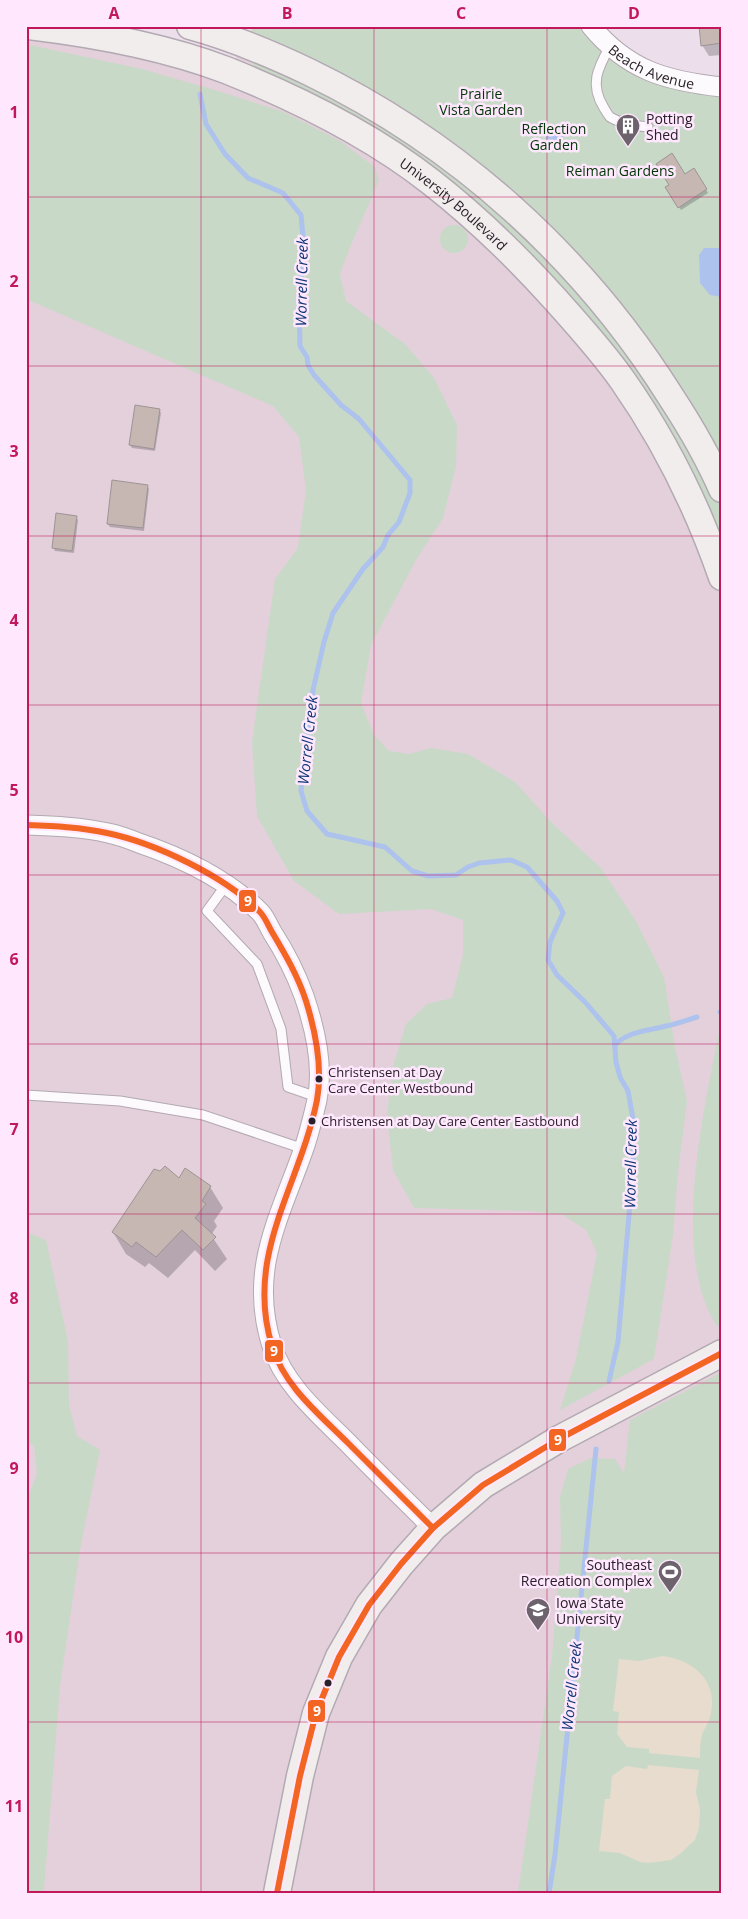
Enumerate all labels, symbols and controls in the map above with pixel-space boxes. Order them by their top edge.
text: A [108,2,120,24]
text: B [282,2,292,24]
text: C [456,2,466,24]
text: D [628,2,640,24]
street label: Beach Avenue [605,40,696,93]
park label: Prairie Vista Garden [439,84,523,119]
text: 1 [9,101,19,123]
place label: Potting Shed [646,109,693,144]
building icon: Potting Shed [615,113,641,147]
park label: Reflection Garden [522,119,586,154]
street label: University Boulevard [396,153,512,254]
park label: Reiman Gardens [566,161,675,180]
water label: Worrell Creek [290,237,312,327]
text: 2 [9,270,19,292]
text: 3 [9,440,19,462]
text: 4 [9,609,19,631]
water label: Worrell Creek [292,694,322,785]
text: 5 [9,779,19,801]
line badge: 9 [238,889,257,913]
text: 9 [244,891,252,910]
text: 6 [9,948,19,970]
place label: Christensen at Day Care Center Westbound [328,1063,473,1097]
marker: Christensen at Day Care Center Westbound [314,1074,324,1084]
place label: Christensen at Day Care Center Eastbound [321,1112,579,1130]
marker: Christensen at Day Care Center Eastbound [307,1116,317,1126]
text: 7 [9,1118,19,1140]
water label: Worrell Creek [619,1119,641,1209]
text: 8 [9,1287,19,1309]
line badge: 9 [264,1339,284,1363]
text: 9 [270,1341,278,1360]
line badge: 9 [548,1428,567,1452]
text: 9 [554,1430,562,1449]
text: 9 [9,1457,19,1479]
place label: Southeast Recreation Complex [521,1555,653,1590]
sports icon: Southeast Recreation Complex [657,1559,683,1593]
place label: Iowa State University [556,1593,624,1628]
school or university icon: Iowa State University [525,1597,551,1631]
text: 10 [5,1626,23,1648]
water label: Worrell Creek [556,1640,586,1731]
unlabelled marker [323,1678,333,1688]
line badge: 9 [307,1699,326,1723]
text: 9 [313,1701,321,1720]
text: 11 [5,1795,23,1817]

